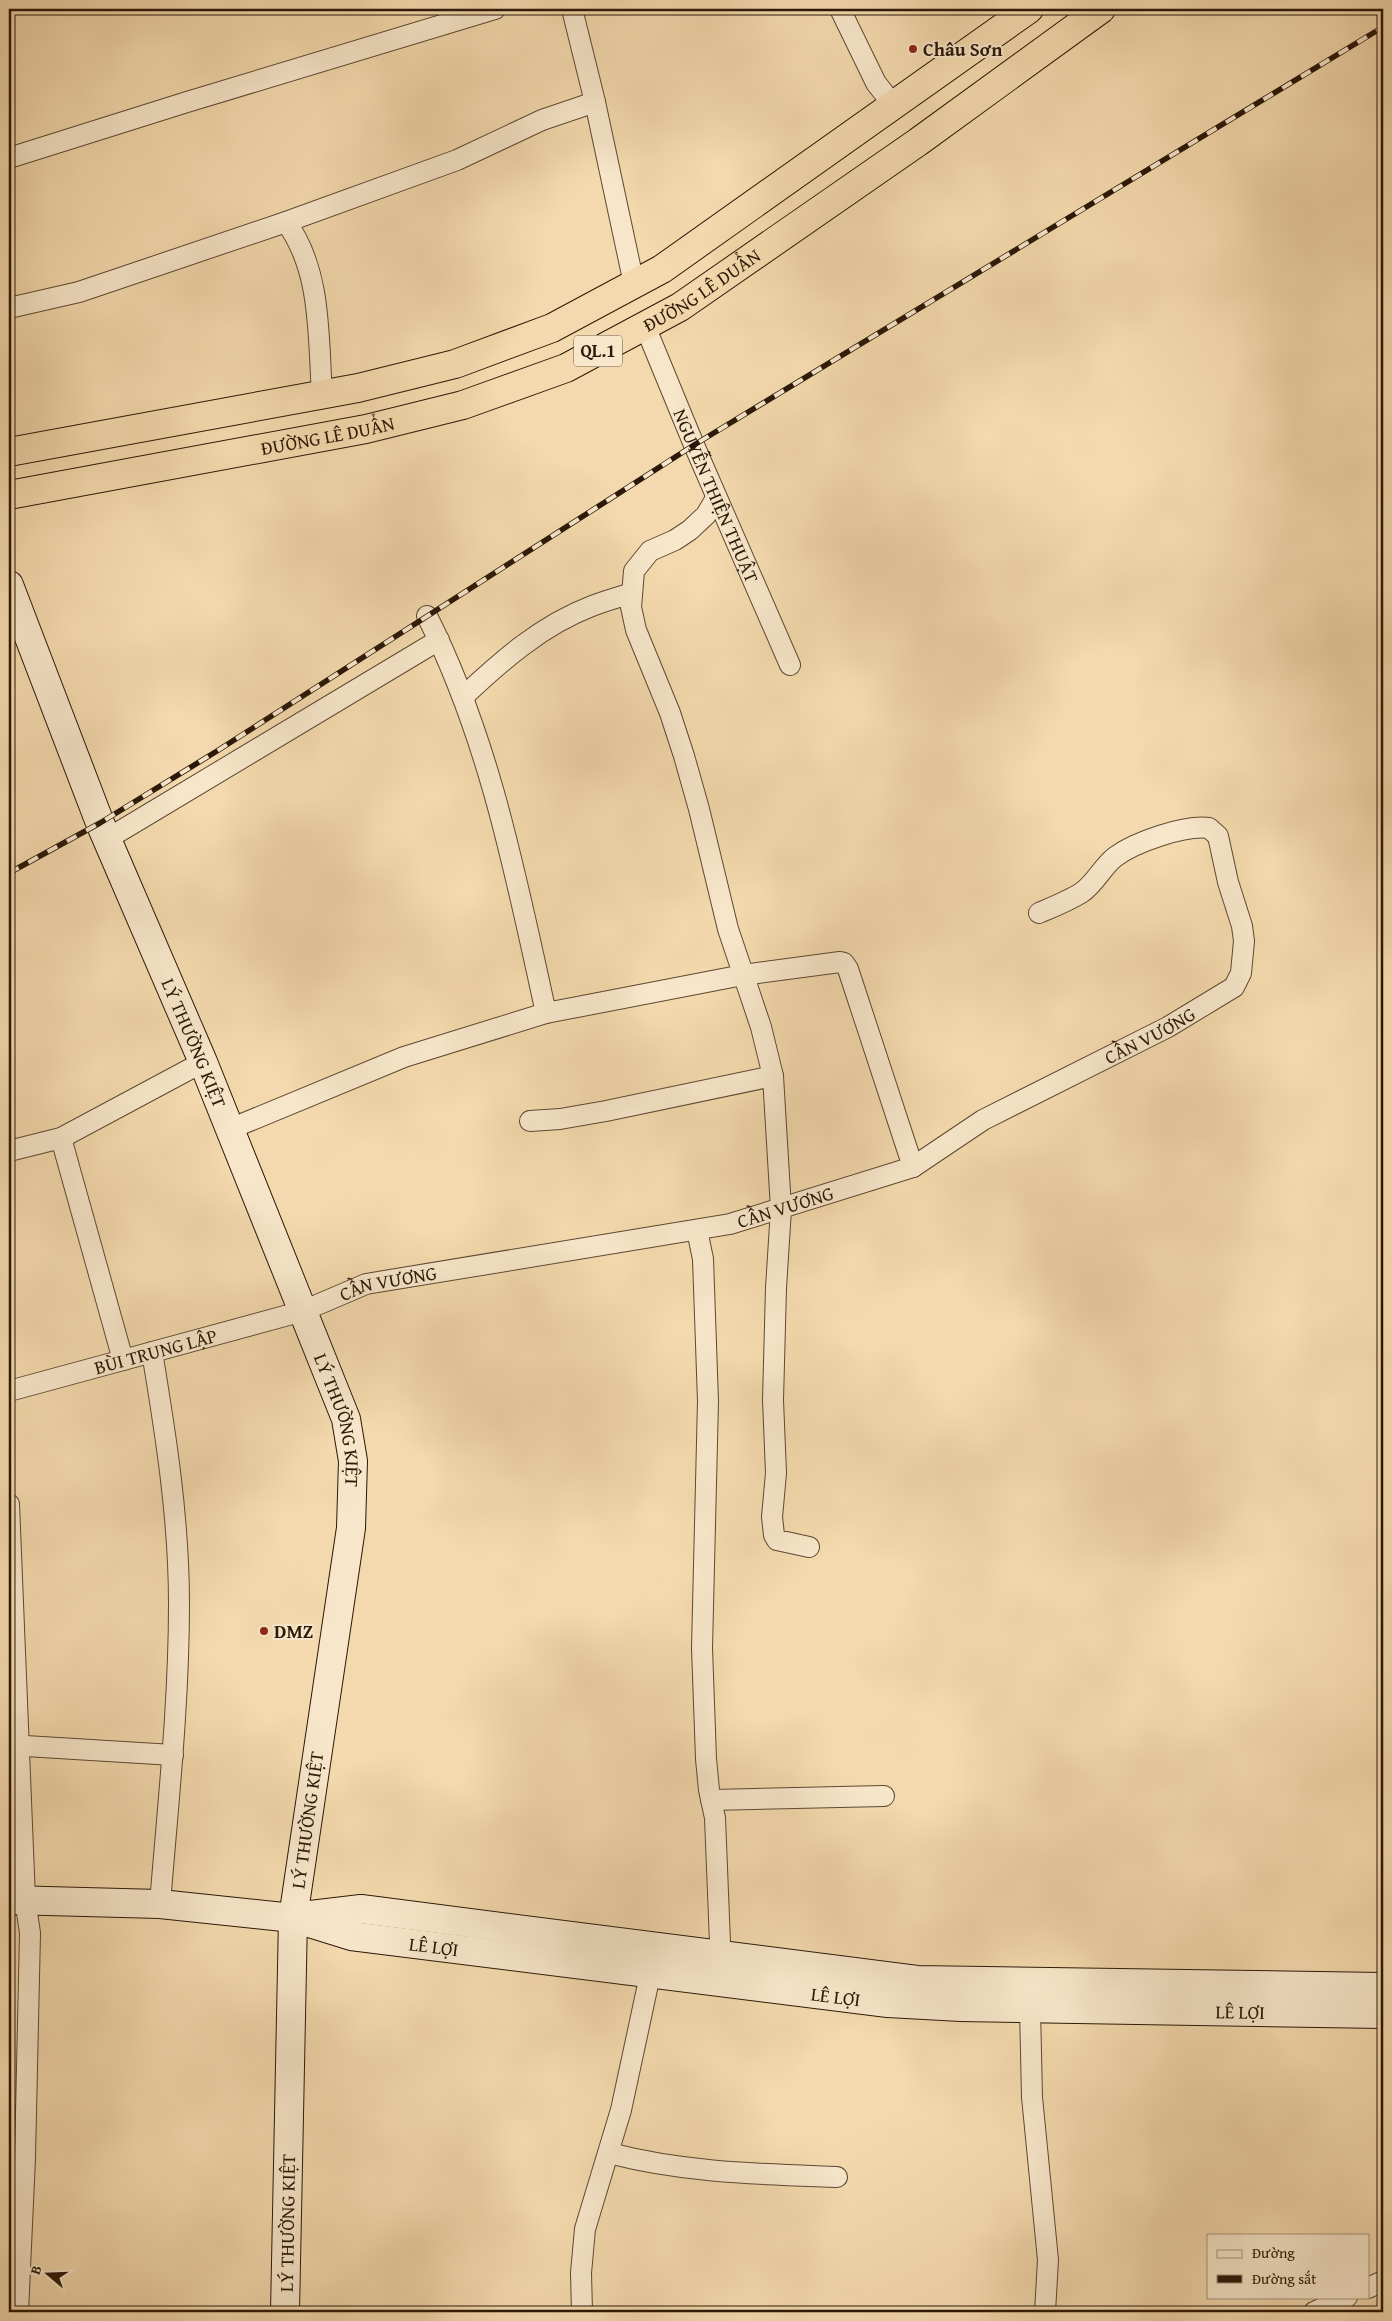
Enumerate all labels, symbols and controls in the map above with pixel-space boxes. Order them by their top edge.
place label: Châu Sơn [923,35,1003,63]
marker: Châu Sơn [907,43,919,55]
street label: ĐƯỜNG LÊ DUẨN [638,241,766,338]
road number: QL.1 [574,336,622,366]
street label: NGUYỄN THIỆN THUẬT [666,404,767,587]
street label: ĐƯỜNG LÊ DUẨN [258,409,397,462]
street label: LÝ THƯỜNG KIỆT [154,974,234,1112]
street label: CẦN VƯƠNG [1099,1000,1201,1071]
street label: CẦN VƯƠNG [734,1179,837,1235]
street label: CẦN VƯƠNG [335,1259,439,1308]
street label: BÙI TRUNG LẬP [91,1321,220,1381]
street label: LÝ THƯỜNG KIỆT [307,1349,367,1488]
place label: DMZ [274,1617,313,1645]
marker: DMZ [258,1625,270,1637]
street label: LÝ THƯỜNG KIỆT [284,1749,331,1890]
street label: LÊ LỢI [407,1929,460,1963]
street label: LÊ LỢI [809,1980,862,2013]
street label: LÊ LỢI [1215,1997,1265,2026]
street label: LÝ THƯỜNG KIỆT [272,2153,302,2292]
legend [1207,2234,1370,2298]
text: Đường [1252,2242,1295,2263]
north arrow [22,2248,72,2298]
text: B [25,2262,47,2277]
text: Đường sắt [1252,2268,1317,2289]

